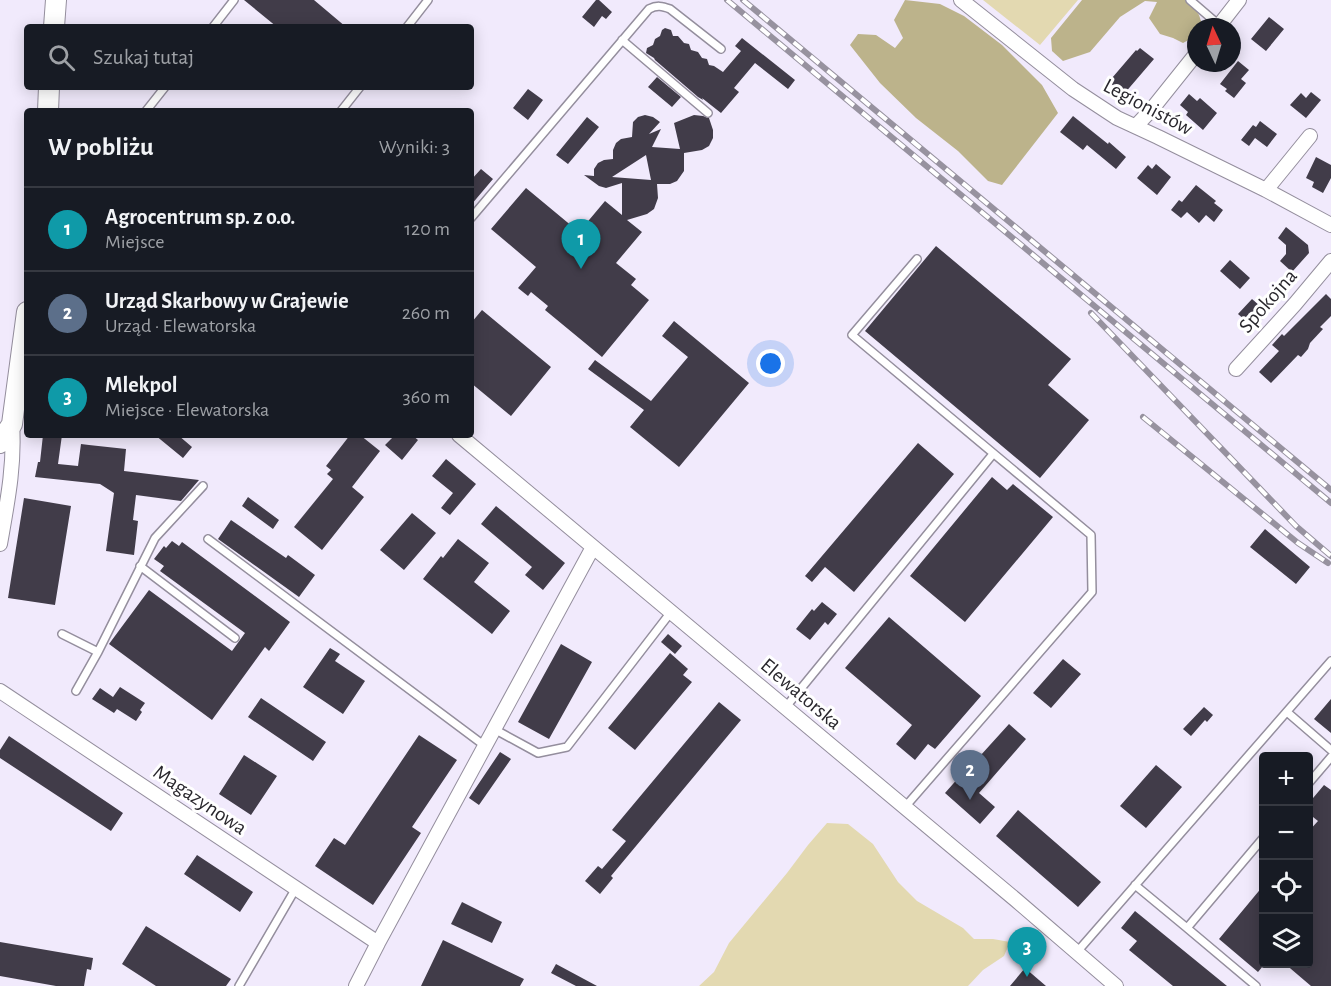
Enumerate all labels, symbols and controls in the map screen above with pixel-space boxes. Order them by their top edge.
north arrow [1187,18,1241,72]
search box [24,24,474,90]
icon: search [45,41,78,74]
text: Szukaj tutaj [93,46,194,68]
street label: Legionistów [1100,75,1196,139]
text: W pobliżu [48,134,154,160]
text: Wyniki: 3 [379,137,450,157]
text: Agrocentrum sp. z o.o. [105,206,295,228]
text: 1 [64,219,71,239]
text: 120 m [404,219,450,239]
pin: 1 [562,220,600,269]
text: Miejsce [105,232,164,252]
street label: Spokojna [1235,265,1301,337]
text: Urząd Skarbowy w Grajewie [105,290,349,312]
text: 2 [63,303,72,323]
text: 260 m [402,303,450,323]
text: Urząd · Elewatorska [105,316,256,336]
your location [756,349,785,378]
text: Mlekpol [105,374,178,396]
text: 3 [63,387,72,407]
text: 360 m [403,387,450,407]
text: Miejsce · Elewatorska [105,400,269,420]
street label: Elewatorska [757,654,846,734]
pin: 2 [950,750,990,800]
map controls [1259,752,1313,968]
button: + [1259,752,1313,806]
street label: Magazynowa [149,761,251,839]
button: − [1259,806,1313,860]
button: locate [1259,860,1313,914]
button: layers [1259,914,1313,968]
pin: 3 [1008,928,1046,977]

